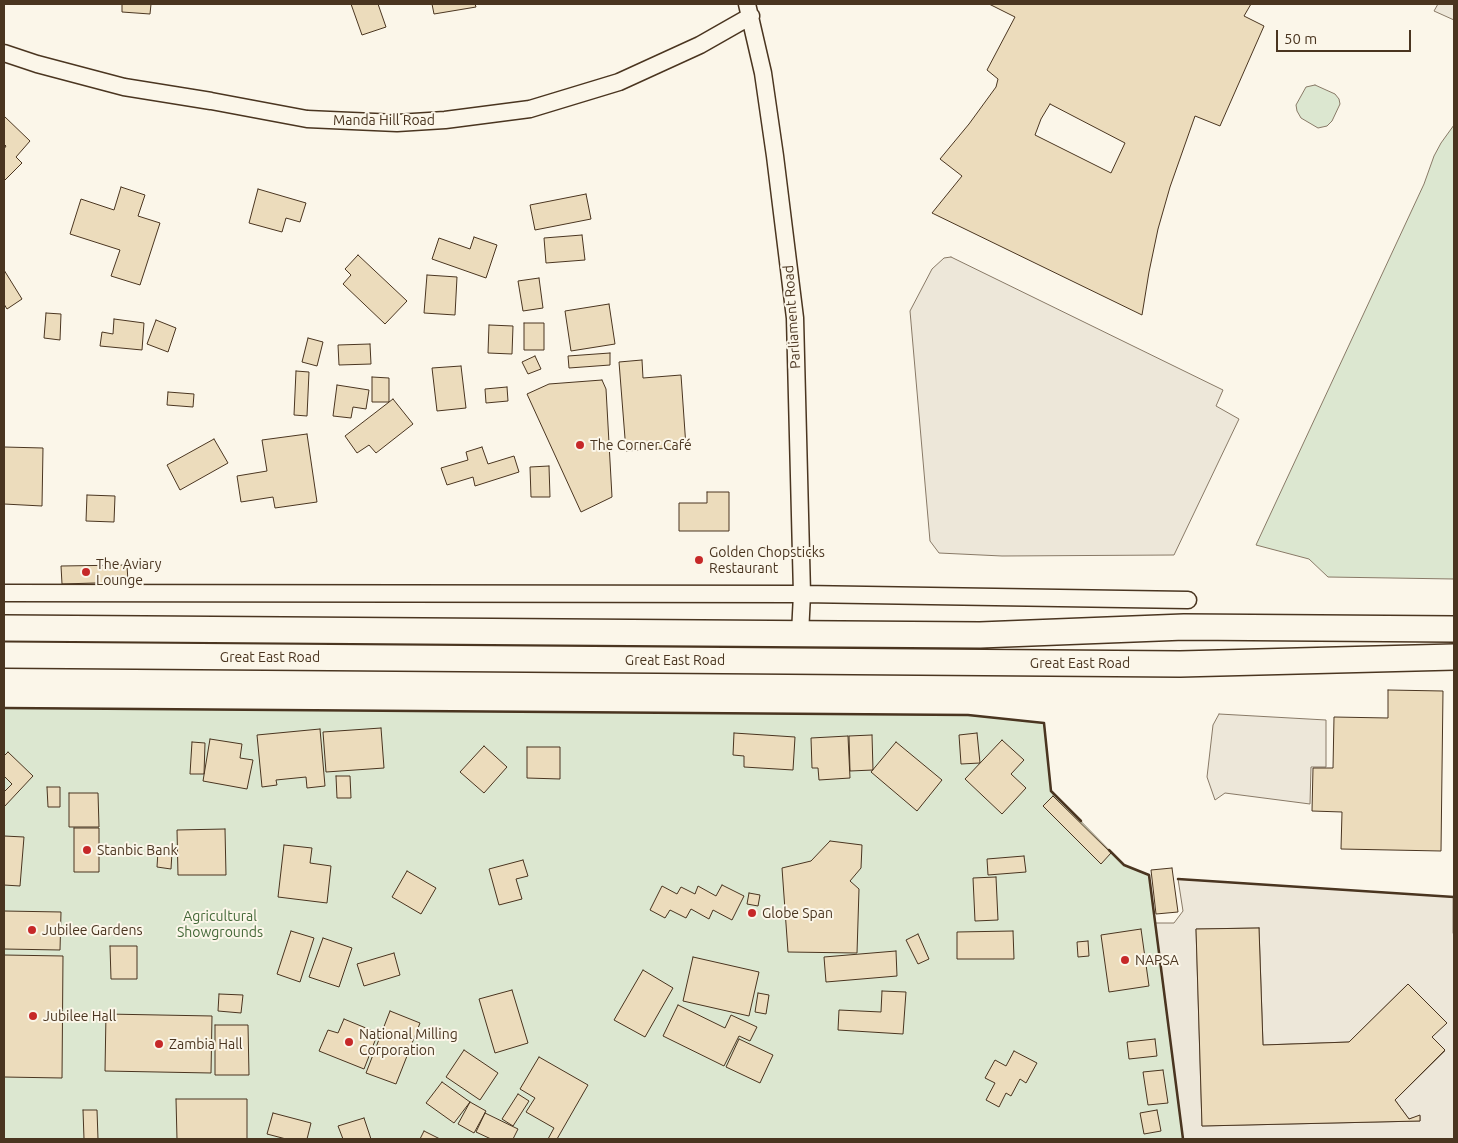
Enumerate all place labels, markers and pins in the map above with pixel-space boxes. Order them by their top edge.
place label: The Corner Café [590,437,692,453]
marker: The Corner Café [574,439,586,451]
place label: Golden Chopsticks Restaurant [709,544,825,576]
marker: Golden Chopsticks Restaurant [693,554,705,566]
place label: The Aviary Lounge [96,556,161,588]
marker: The Aviary Lounge [80,566,92,578]
place label: Stanbic Bank [97,842,177,858]
marker: Stanbic Bank [81,844,93,856]
place label: Globe Span [762,905,833,921]
marker: Globe Span [746,907,758,919]
place label: Jubilee Gardens [42,922,143,938]
marker: Jubilee Gardens [26,924,38,936]
place label: NAPSA [1135,952,1179,968]
marker: NAPSA [1119,954,1131,966]
place label: Jubilee Hall [43,1008,116,1024]
marker: Jubilee Hall [27,1010,39,1022]
place label: National Milling Corporation [359,1026,458,1058]
place label: Zambia Hall [169,1036,242,1052]
marker: National Milling Corporation [343,1036,355,1048]
marker: Zambia Hall [153,1038,165,1050]

